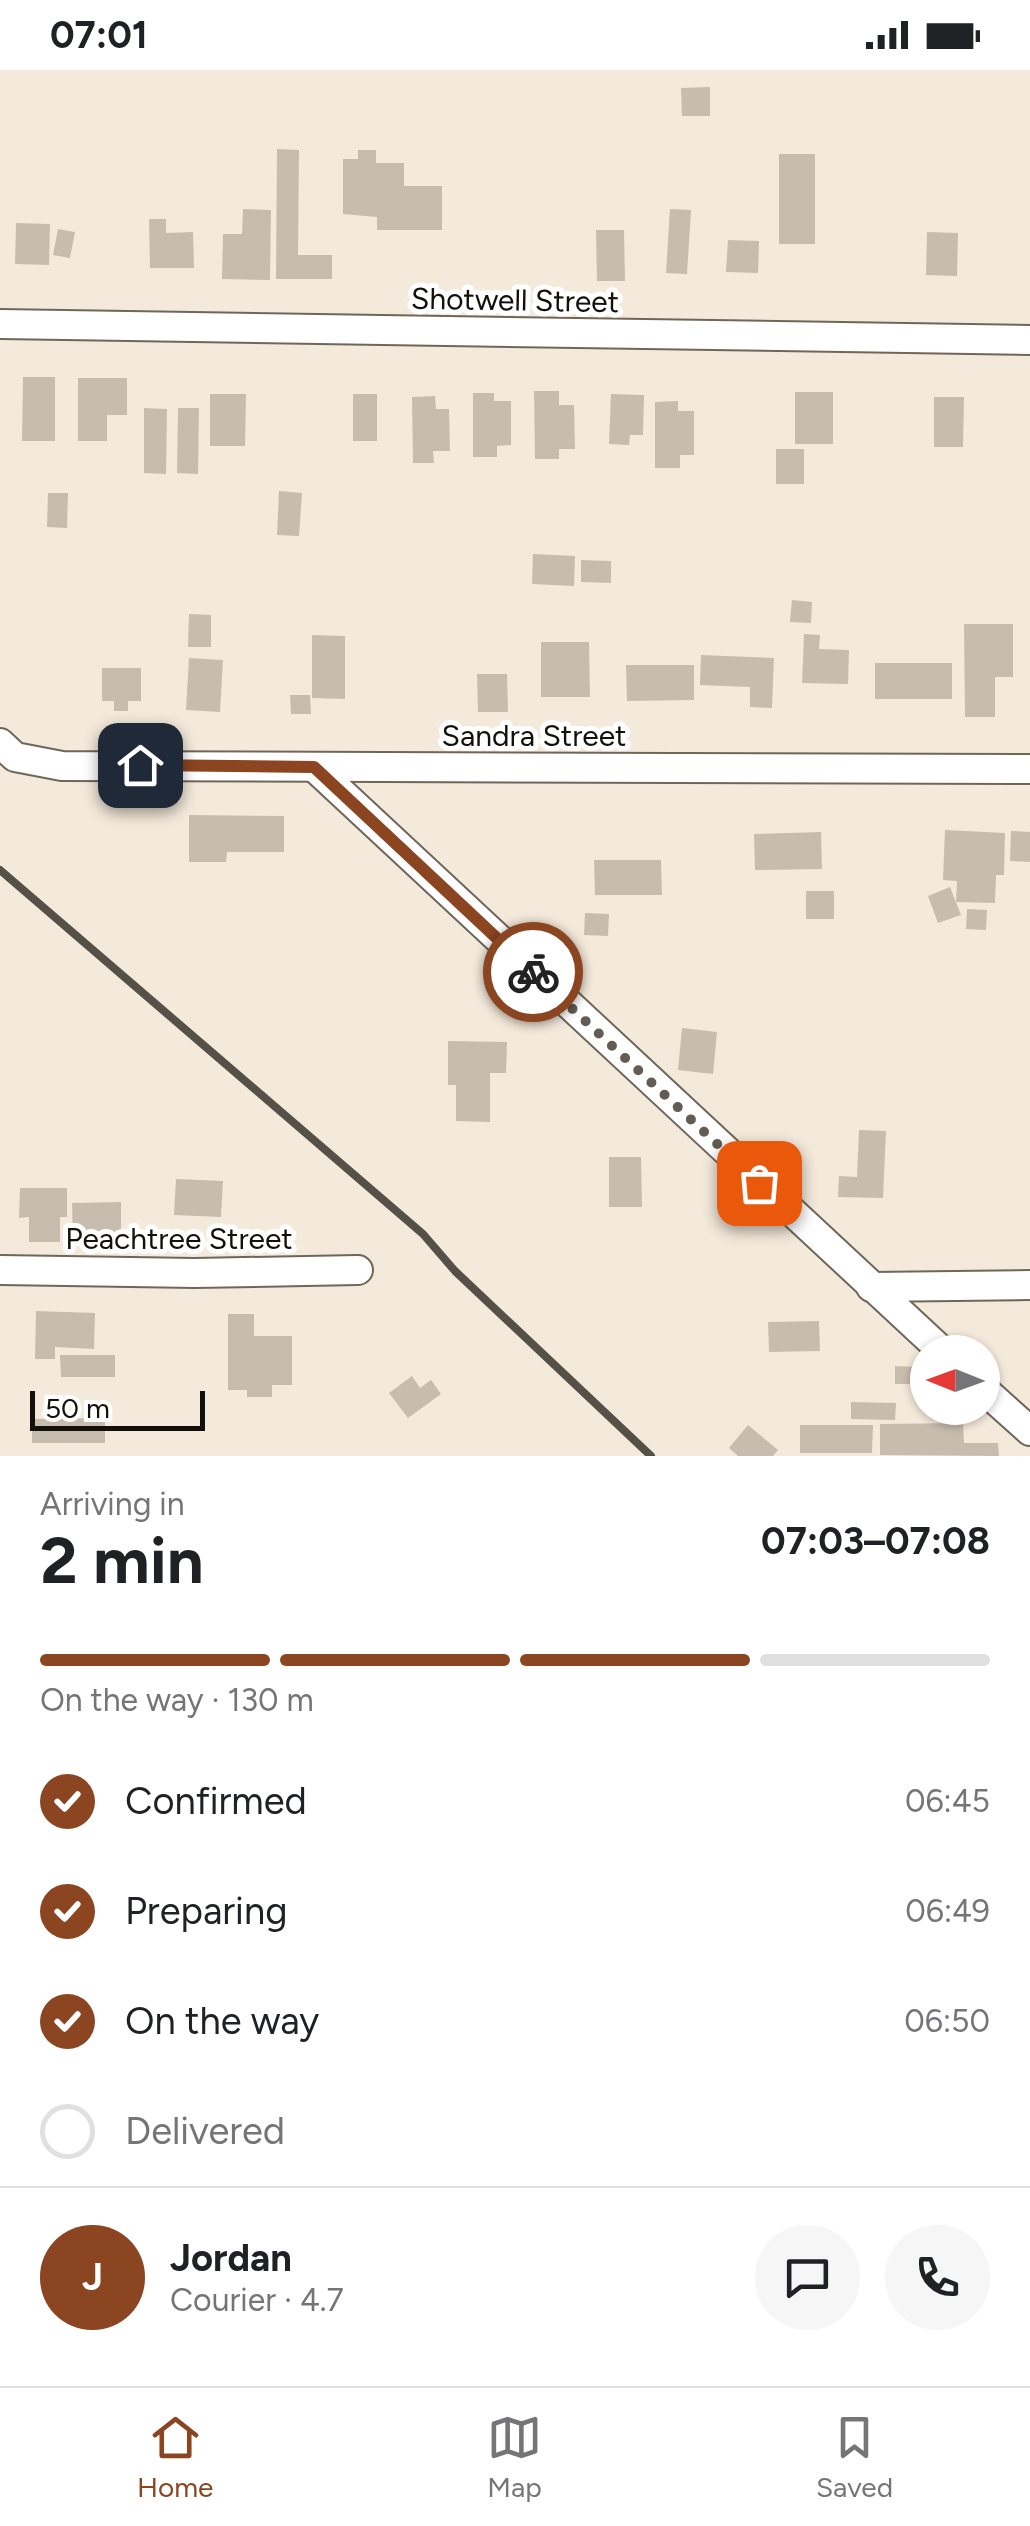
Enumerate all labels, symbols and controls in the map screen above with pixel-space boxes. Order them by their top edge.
text: 07:01 [50,12,148,58]
street label: Shotwell Street [411,280,619,320]
street label: Sandra Street [442,717,626,754]
pin [98,723,183,808]
icon: home [113,738,168,793]
courier [483,922,583,1022]
icon: bike [506,945,561,1000]
pin [717,1141,802,1226]
icon: bag [732,1156,787,1211]
street label: Peachtree Street [65,1220,293,1257]
north arrow [910,1335,1000,1425]
map controls [910,1335,1000,1425]
scale bar [30,1386,205,1430]
text: 50 m [45,1391,110,1425]
text: Arriving in [40,1485,185,1523]
text: 07:03–07:08 [761,1518,990,1564]
text: 2 min [40,1521,204,1599]
text: On the way · 130 m [40,1681,314,1719]
icon: check [40,1774,95,1829]
text: Confirmed [125,1778,307,1824]
text: 06:45 [905,1782,990,1820]
icon: check [40,1884,95,1939]
text: Preparing [125,1888,287,1934]
text: 06:49 [905,1892,990,1930]
icon: check [40,1994,95,2049]
text: On the way [125,1998,319,2044]
text: 06:50 [904,2002,990,2040]
text: Delivered [125,2108,285,2154]
button: chat [755,2225,860,2330]
button: phone [885,2225,990,2330]
text: Jordan [170,2235,292,2281]
text: J [82,2254,103,2300]
text: Courier · 4.7 [170,2281,344,2319]
tab: Home [137,2410,213,2504]
tab: Map [487,2410,542,2504]
tab: Saved [816,2410,893,2504]

